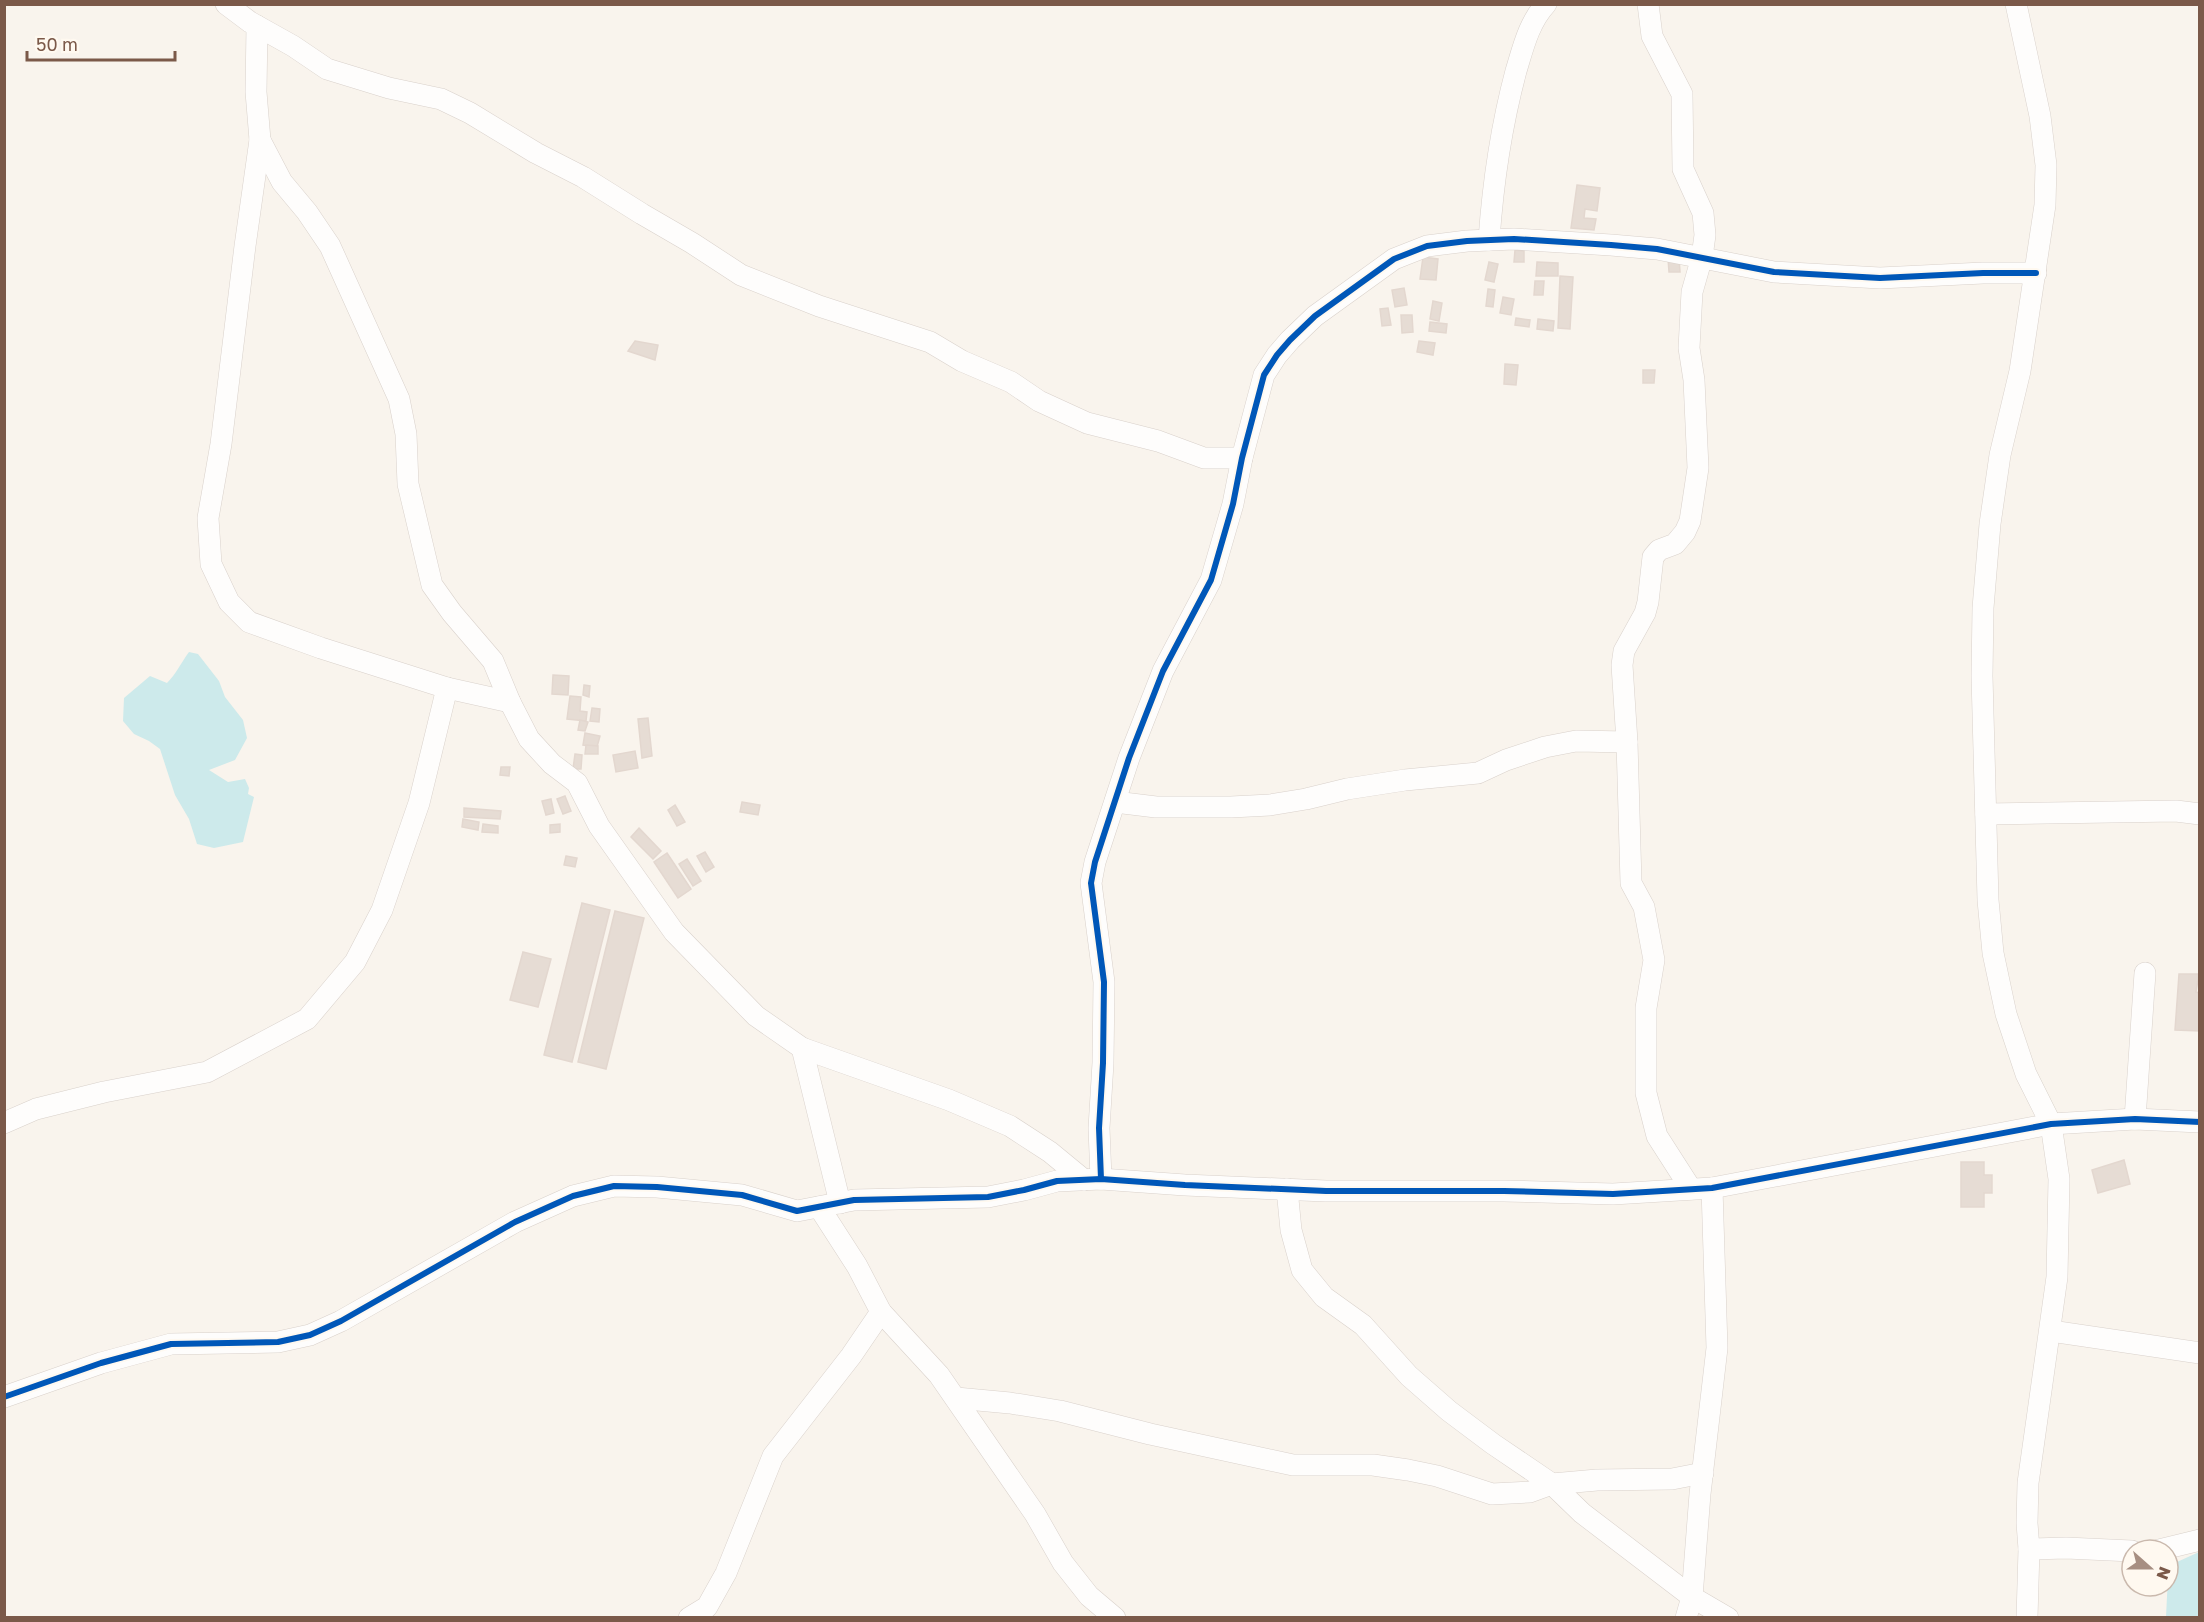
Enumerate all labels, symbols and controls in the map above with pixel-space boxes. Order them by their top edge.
scale bar [27,24,176,62]
text: 50 m [36,33,78,55]
north arrow [2120,1538,2180,1598]
text: N [2152,1564,2176,1583]

